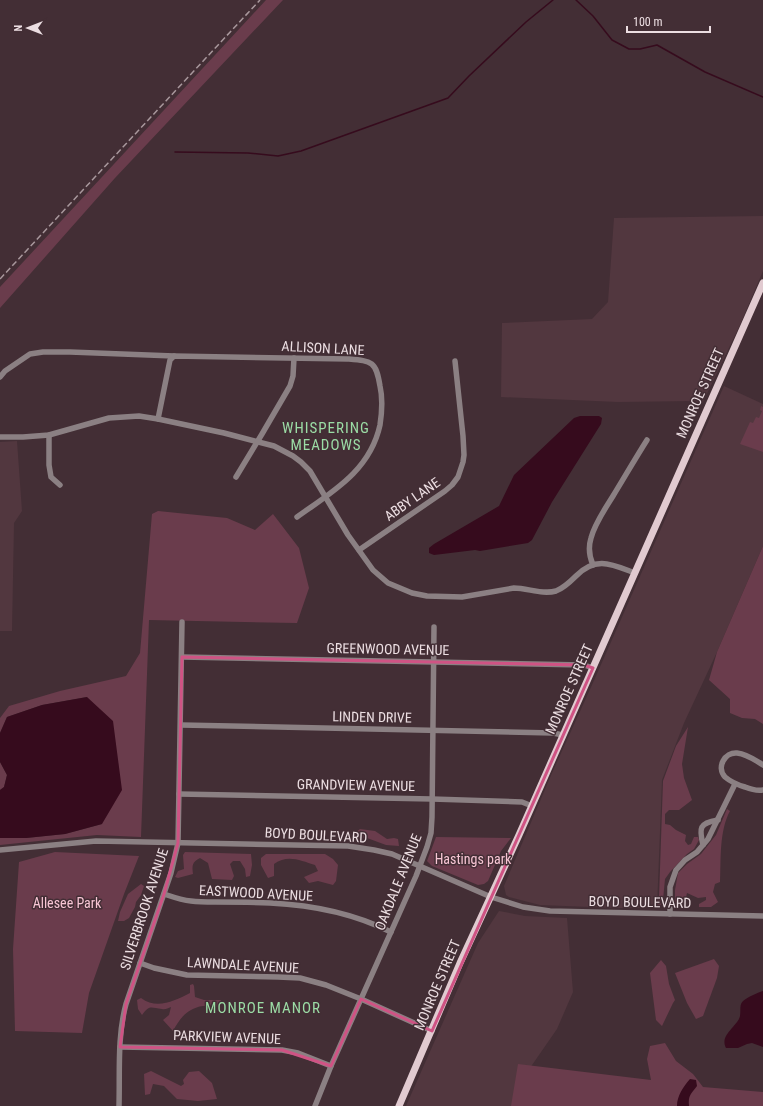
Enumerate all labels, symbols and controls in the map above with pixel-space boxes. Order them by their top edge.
north arrow [8,8,48,48]
scale bar [627,8,710,34]
text: 100 m [633,15,663,29]
text: N [12,24,25,31]
street label: ALLISON LANE [281,338,365,358]
street label: MONROE STREET [673,345,727,441]
district label: WHISPERING MEADOWS [282,419,370,454]
street label: ABBY LANE [381,474,443,524]
street label: GREENWOOD AVENUE [326,640,450,658]
street label: MONROE STREET [542,641,596,737]
street label: LINDEN DRIVE [332,708,412,726]
street label: GRANDVIEW AVENUE [297,776,415,794]
street label: BOYD BOULEVARD [264,824,368,846]
street label: OAKDALE AVENUE [371,831,425,933]
street label: SILVERBROOK AVENUE [117,846,171,972]
park label: Hastings park [435,851,512,867]
street label: EASTWOOD AVENUE [199,882,313,904]
street label: BOYD BOULEVARD [589,893,691,911]
park label: Allesee Park [33,895,102,911]
street label: MONROE STREET [411,937,463,1033]
street label: LAWNDALE AVENUE [187,954,300,976]
district label: MONROE MANOR [205,999,321,1017]
street label: PARKVIEW AVENUE [173,1027,281,1047]

